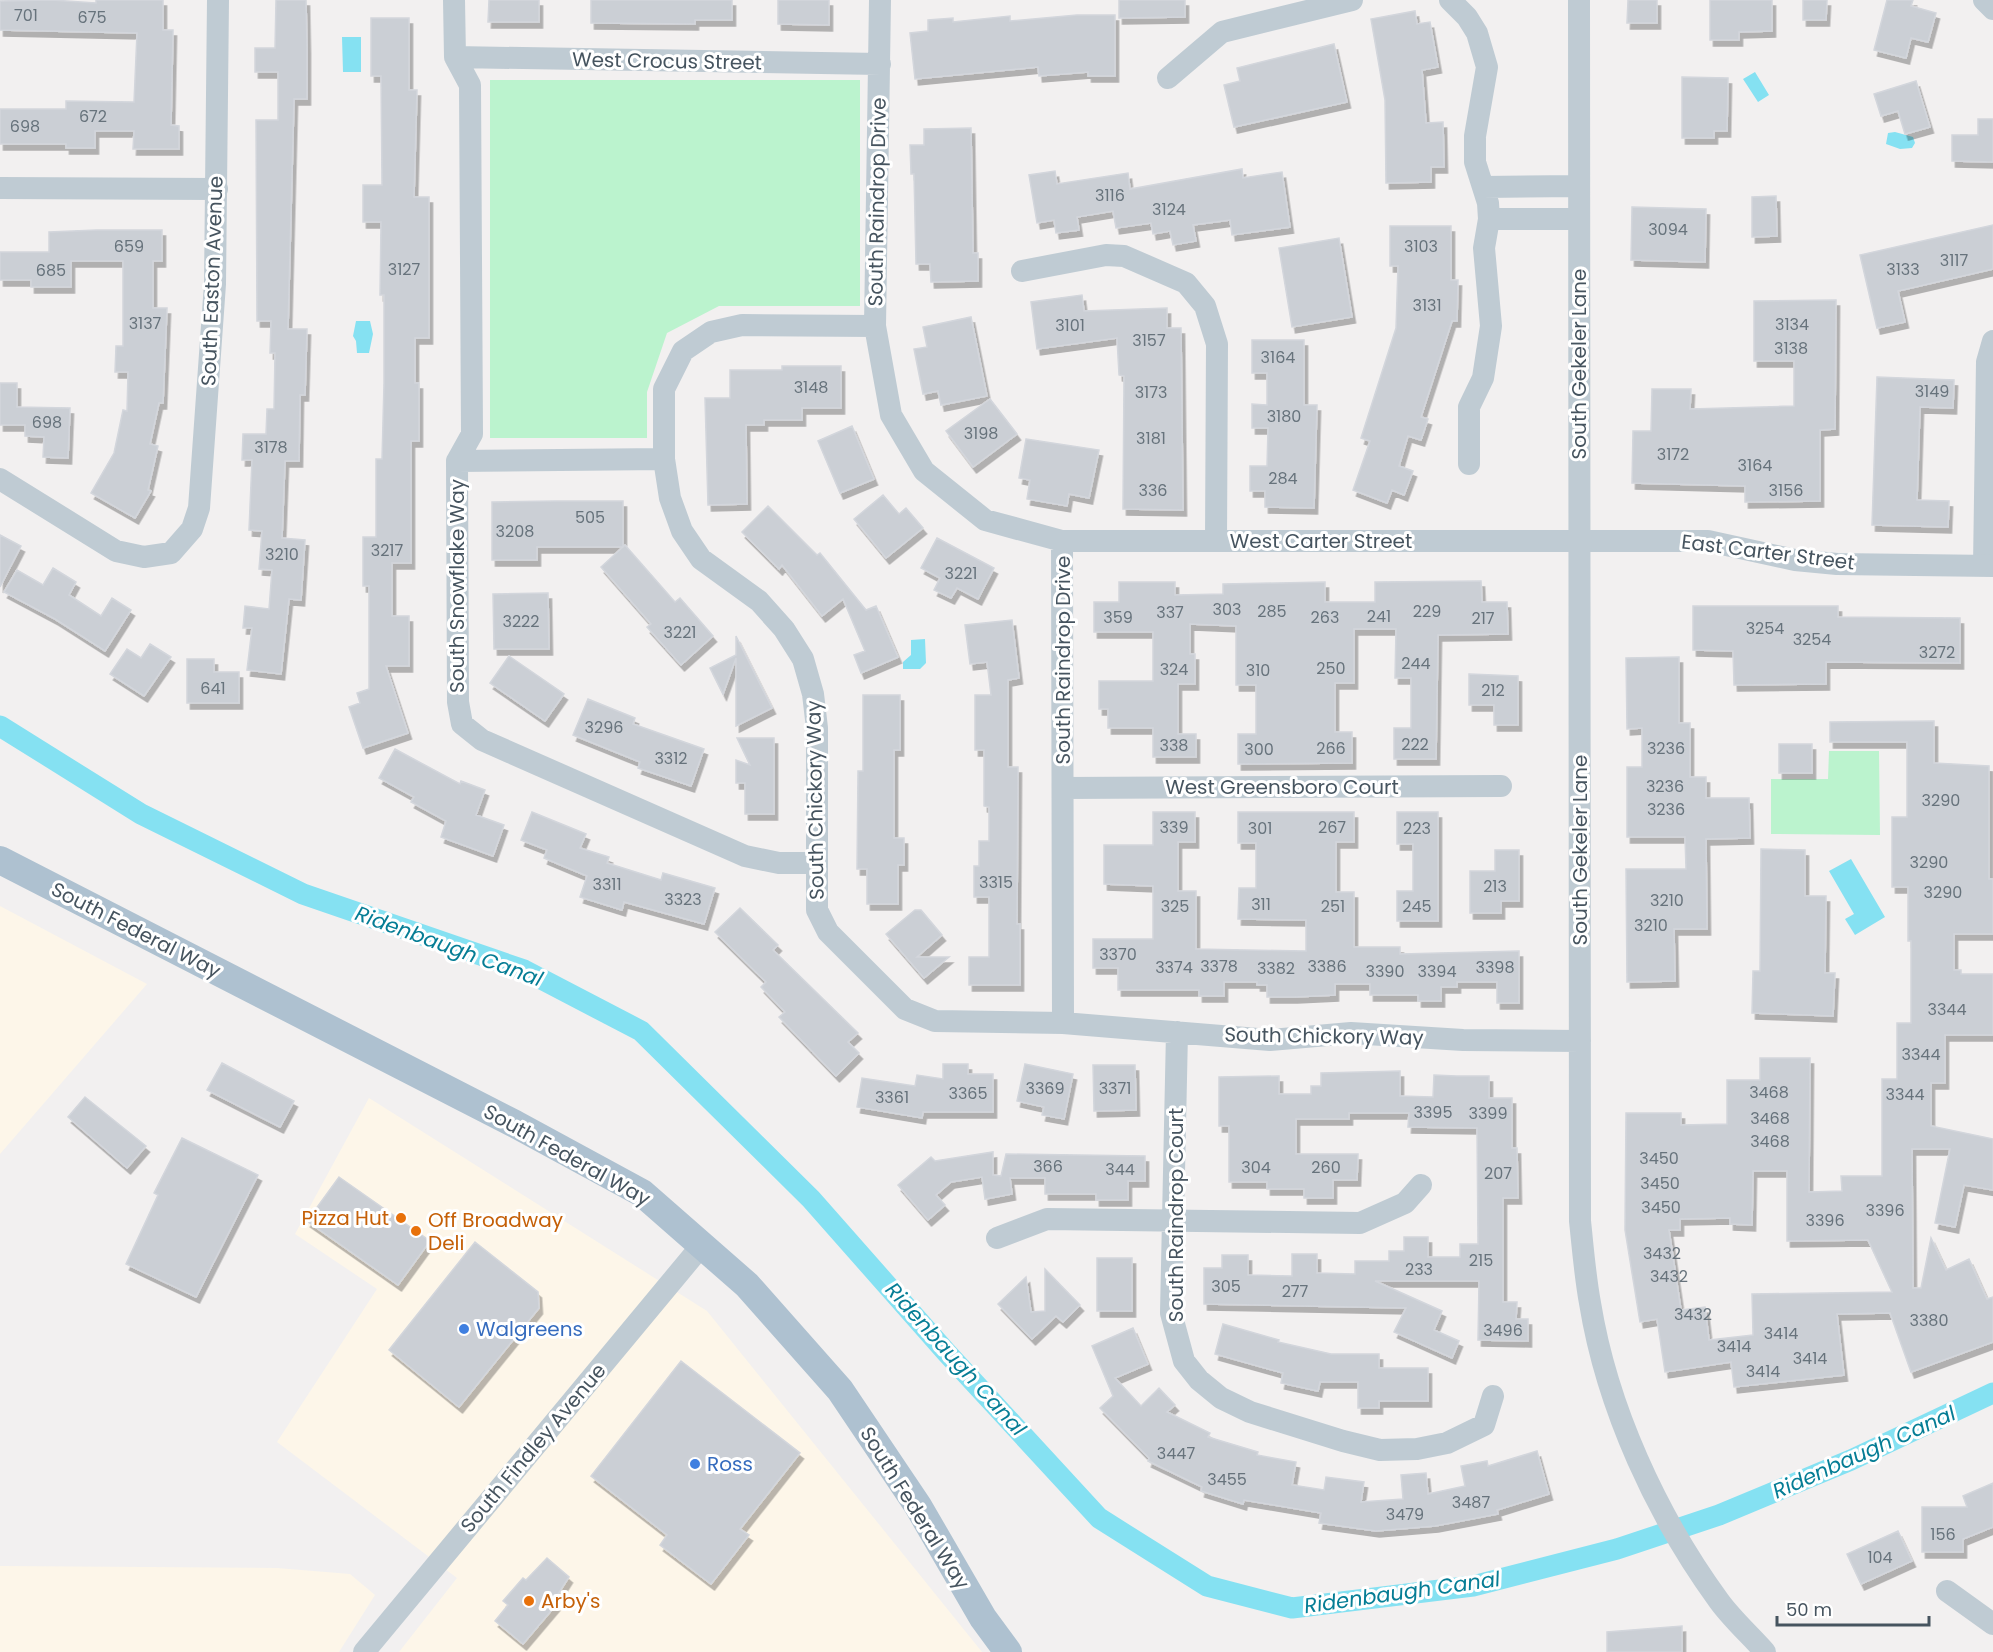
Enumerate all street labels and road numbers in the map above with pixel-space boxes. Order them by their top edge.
street label: West Crocus Street [572,45,762,77]
street label: South Raindrop Drive [861,97,893,307]
street label: South Easton Avenue [194,175,230,387]
street label: South Gekeler Lane [1565,269,1593,459]
street label: South Snowflake Way [443,479,471,693]
street label: West Carter Street [1230,527,1412,555]
street label: East Carter Street [1680,527,1856,577]
street label: South Raindrop Drive [1049,556,1077,764]
street label: South Chickory Way [799,700,831,900]
street label: South Gekeler Lane [1566,755,1594,945]
street label: West Greensboro Court [1165,773,1399,801]
street label: South Federal Way [46,875,226,985]
street label: South Chickory Way [1224,1020,1424,1052]
street label: South Federal Way [479,1097,655,1213]
street label: South Raindrop Court [1162,1108,1190,1322]
street label: South Findley Avenue [454,1357,612,1539]
street label: South Federal Way [854,1421,976,1595]

